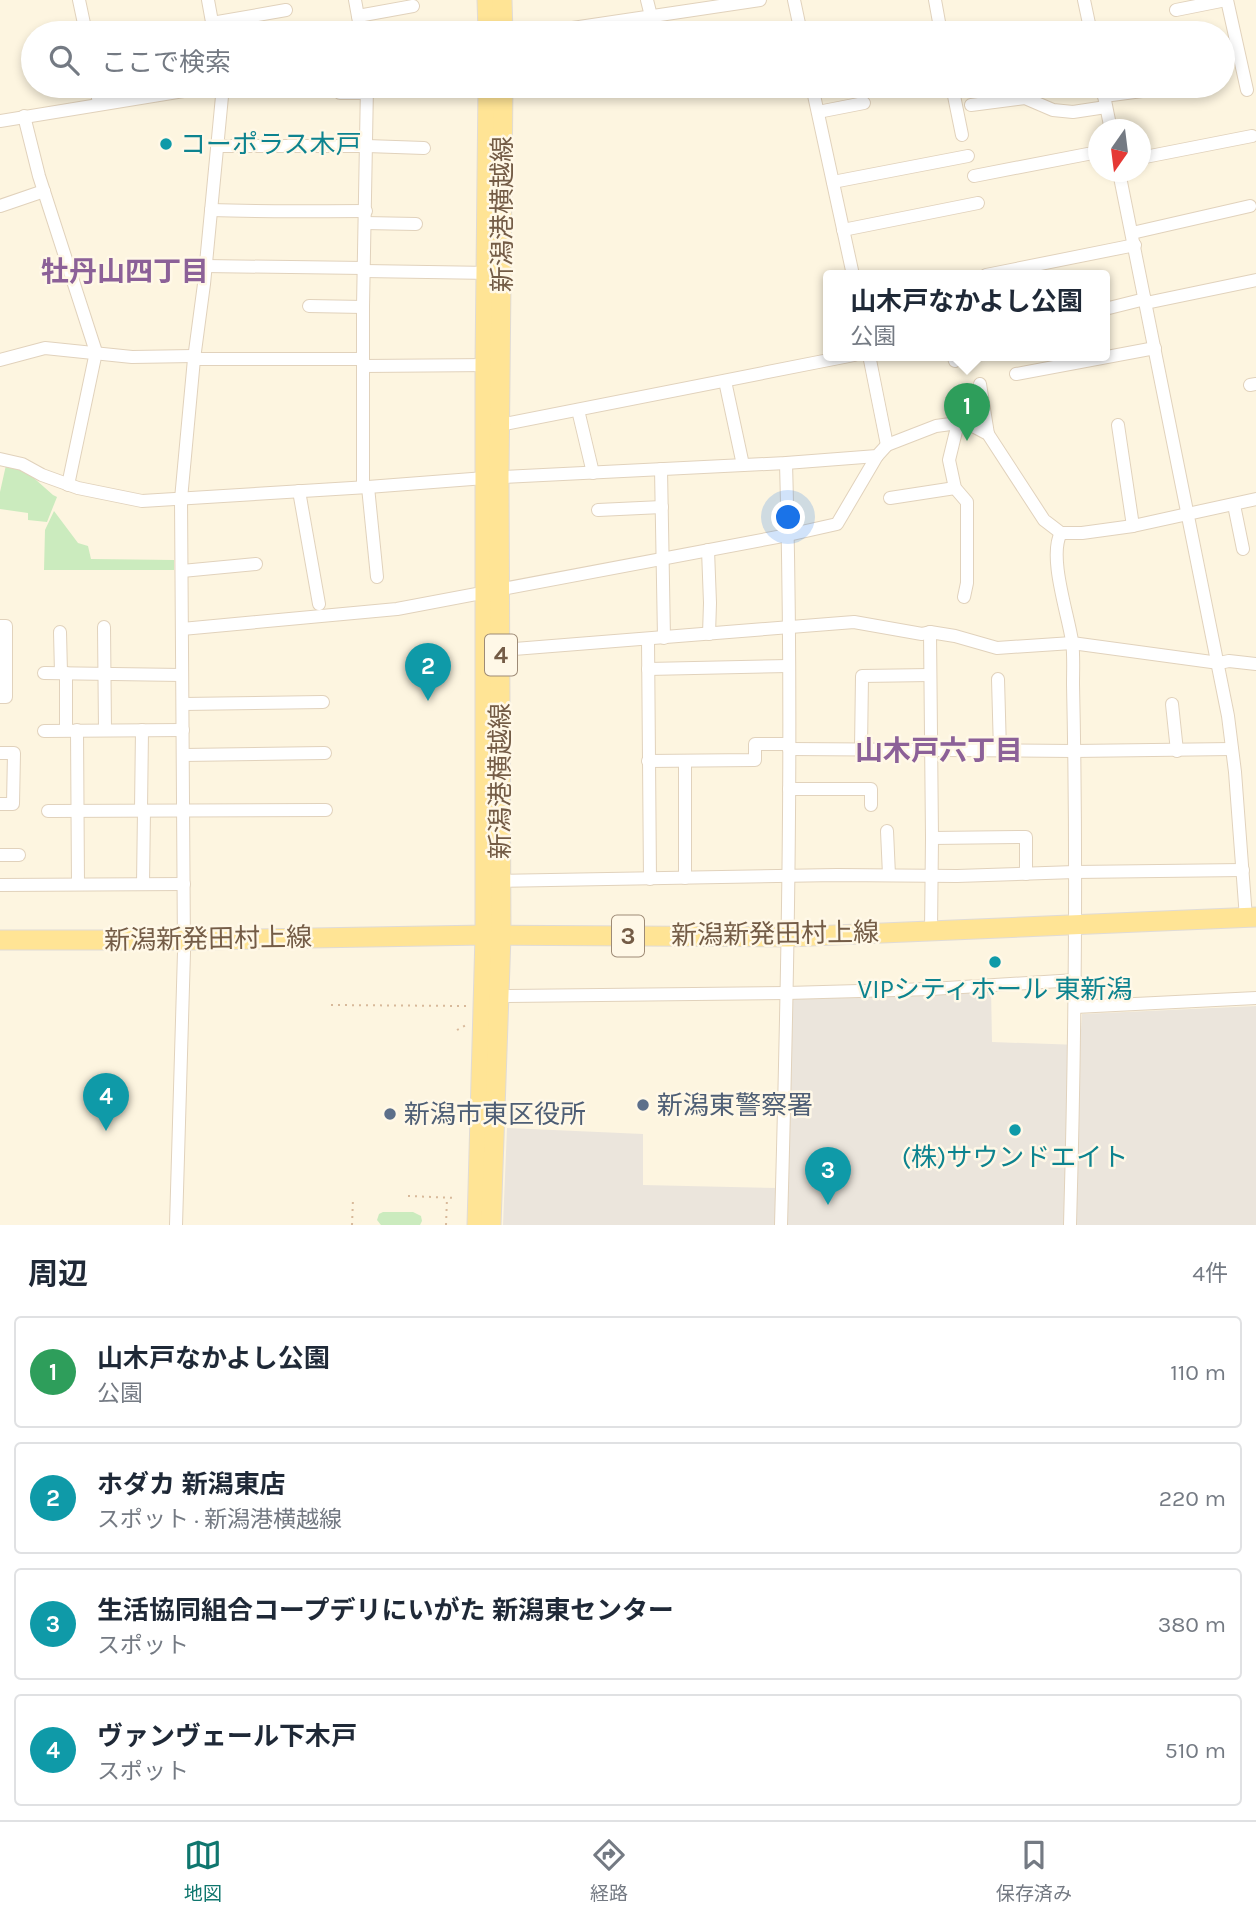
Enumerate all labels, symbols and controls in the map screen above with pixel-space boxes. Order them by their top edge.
search box [21,21,1235,98]
icon: search [45,41,83,79]
text: ここで検索 [101,47,231,78]
north arrow [1088,119,1151,182]
place label: コーポラス木戸 [180,129,361,160]
marker: コーポラス木戸 [158,136,174,152]
street label: 新潟港横越線 [487,136,518,292]
district label: 牡丹山四丁目 [41,255,209,288]
popup [823,270,1110,361]
text: 山木戸なかよし公園 [850,286,1083,317]
text: 公園 [850,323,896,350]
pin: 1 [944,383,990,441]
your location [771,500,805,534]
road number: 4 [485,634,517,676]
pin: 2 [405,643,451,701]
street label: 新潟港横越線 [485,703,516,859]
district label: 山木戸六丁目 [855,734,1023,767]
road number: 3 [612,916,644,956]
street label: 新潟新発田村上線 [671,917,879,951]
street label: 新潟新発田村上線 [104,922,312,956]
marker: VIPシティホール 東新潟 [987,954,1003,970]
place label: VIPシティホール 東新潟 [858,974,1132,1005]
pin: 4 [83,1073,129,1131]
place label: 新潟東警察署 [657,1090,813,1121]
marker: 新潟東警察署 [635,1097,651,1113]
place label: 新潟市東区役所 [404,1099,586,1130]
marker: 新潟市東区役所 [382,1106,398,1122]
marker: (株)サウンドエイト [1007,1122,1023,1138]
place label: (株)サウンドエイト [902,1142,1128,1173]
pin: 3 [805,1147,851,1205]
text: 周辺 [28,1256,88,1292]
text: 4件 [1192,1260,1228,1287]
text: 山木戸なかよし公園 [97,1343,330,1374]
text: 1 [49,1359,57,1386]
text: 110 m [1170,1359,1226,1386]
text: 公園 [97,1380,143,1407]
text: ホダカ 新潟東店 [97,1469,286,1500]
text: 2 [46,1485,60,1512]
text: 220 m [1159,1485,1226,1512]
text: スポット · 新潟港横越線 [97,1506,342,1533]
text: 生活協同組合コープデリにいがた 新潟東センター [97,1595,674,1626]
text: 3 [46,1611,60,1638]
text: 380 m [1158,1611,1226,1638]
text: スポット [97,1632,189,1659]
text: ヴァンヴェール下木戸 [97,1721,357,1752]
text: 4 [46,1737,60,1764]
text: 510 m [1165,1737,1226,1764]
text: スポット [97,1758,189,1785]
tab: 地図 [184,1836,222,1905]
tab: 経路 [590,1836,628,1905]
tab: 保存済み [996,1836,1072,1905]

